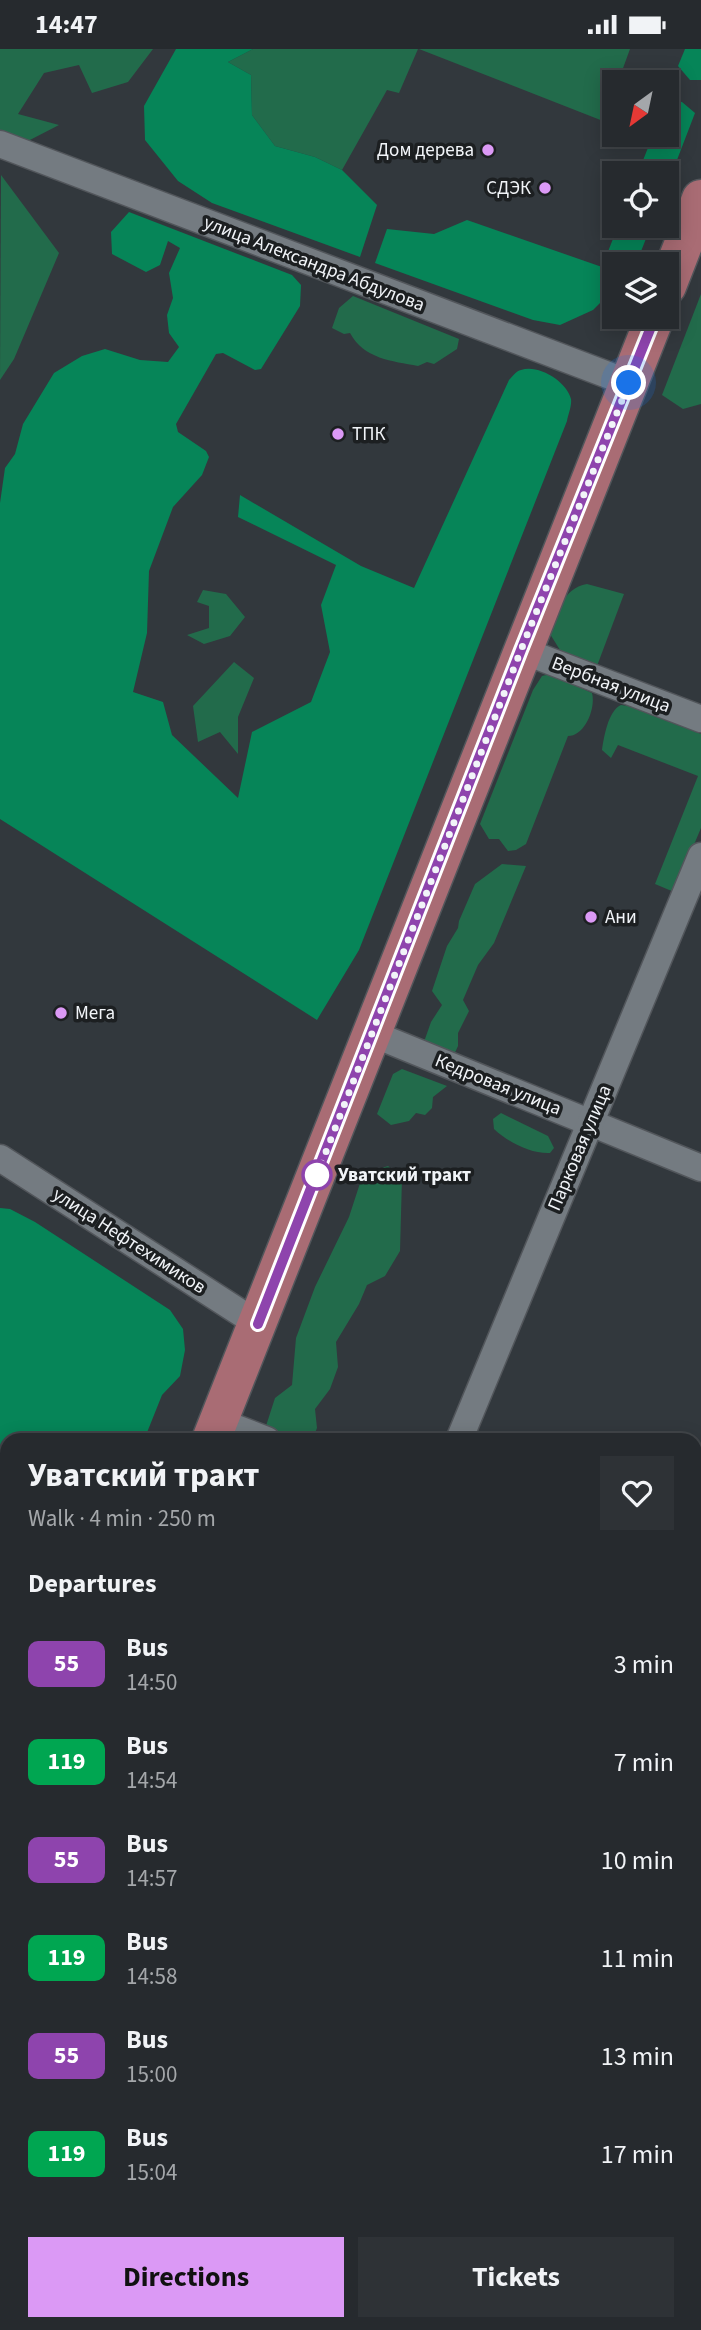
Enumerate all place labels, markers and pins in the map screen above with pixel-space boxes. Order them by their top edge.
place label: Дом дерева [377,137,474,164]
marker: Дом дерева [480,142,496,158]
place label: СДЭК [486,175,531,202]
marker: СДЭК [537,180,553,196]
place label: ТПК [352,421,385,448]
marker: ТПК [330,426,346,442]
place label: Ани [605,904,637,931]
marker: Ани [583,909,599,925]
place label: Мега [75,1000,115,1027]
marker: Мега [53,1005,69,1021]
marker: Уватский тракт [302,1160,332,1190]
place label: Уватский тракт [338,1162,471,1189]

